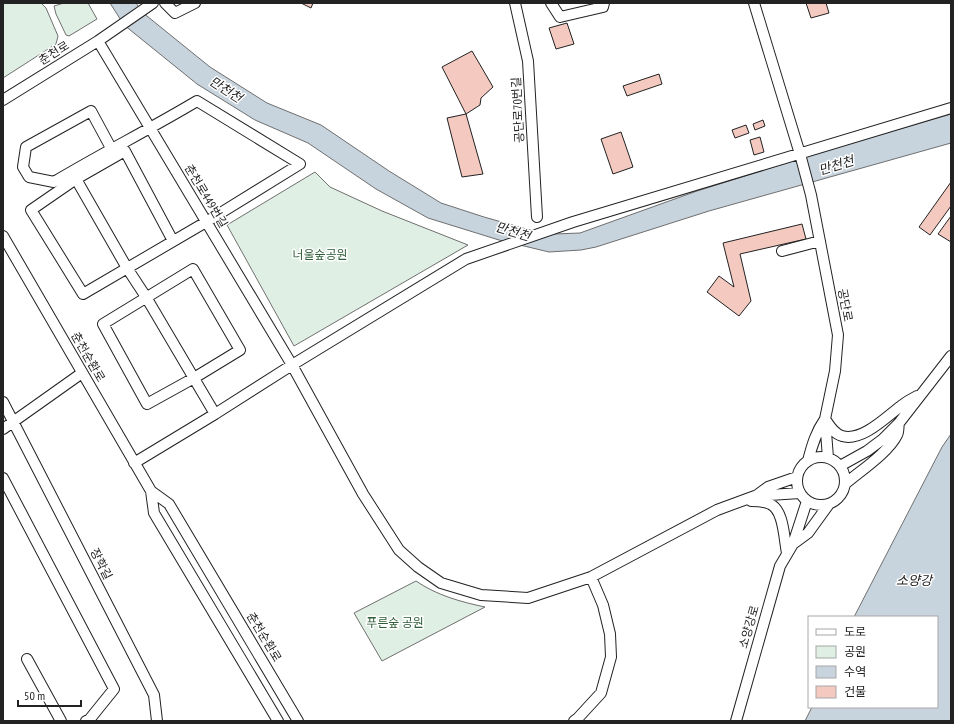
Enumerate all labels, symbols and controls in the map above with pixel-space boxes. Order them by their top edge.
street label: 춘천로 [36,37,72,68]
water label: 만천천 [206,73,246,107]
street label: 공단로70번길 [508,77,527,143]
water label: 만천천 [816,152,857,179]
street label: 춘천로449번길 [182,161,231,230]
water label: 만천천 [493,218,533,245]
park label: 너울숲공원 [292,247,348,262]
street label: 공단로 [835,287,856,323]
street label: 춘천순환로 [68,329,109,384]
street label: 장학길 [87,546,116,582]
water label: 소양강 [896,572,934,589]
street label: 소양강로 [735,604,762,650]
street label: 춘천순환로 [244,609,285,664]
park label: 푸른숲 공원 [366,615,424,630]
legend [808,616,938,708]
text: 도로 [844,624,866,639]
text: 공원 [844,644,866,659]
text: 수역 [844,664,866,679]
scale bar [18,682,81,708]
text: 건물 [844,684,866,699]
text: 50 m [24,688,45,703]

